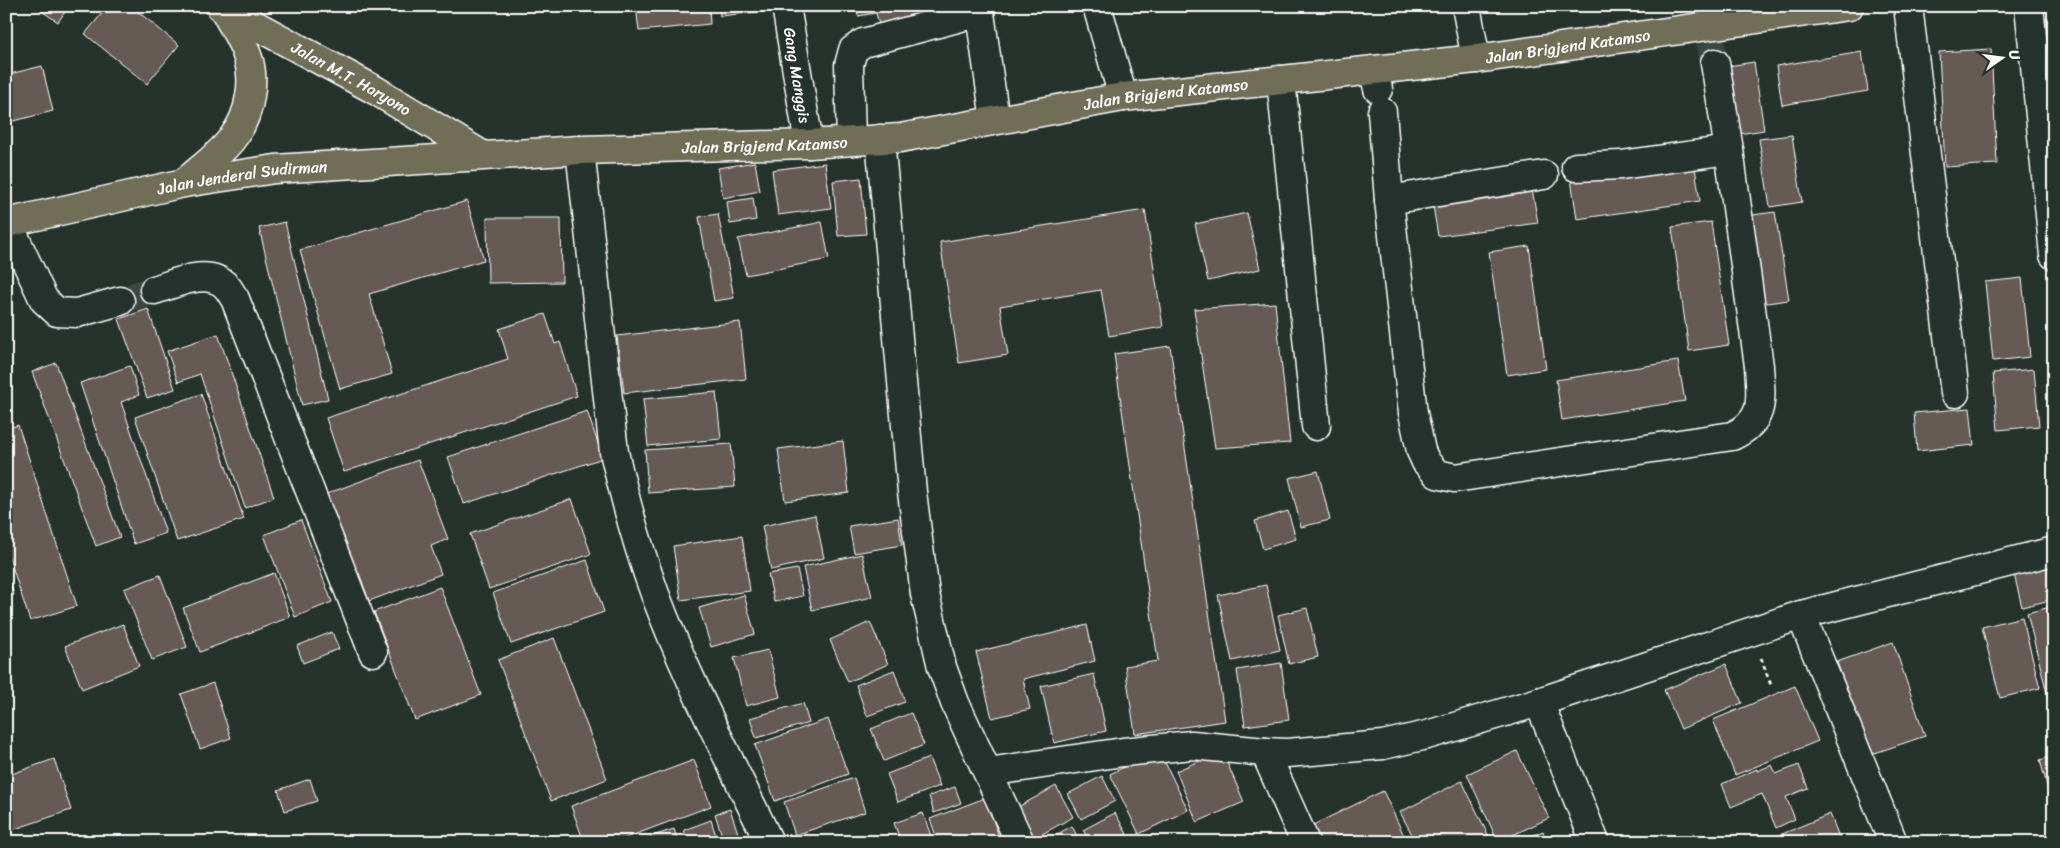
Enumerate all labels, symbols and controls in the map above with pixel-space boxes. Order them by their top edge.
street label: Jalan Brigjend Katamso [1483,20,1652,73]
street label: Gang Manggis [775,25,819,126]
north arrow [1978,32,2028,82]
street label: Jalan M.T. Haryono [285,33,417,124]
text: U [2001,47,2028,63]
street label: Jalan Brigjend Katamso [1080,70,1250,119]
street label: Jalan Brigjend Katamso [681,127,849,162]
street label: Jalan Jenderal Sudirman [153,152,329,204]

